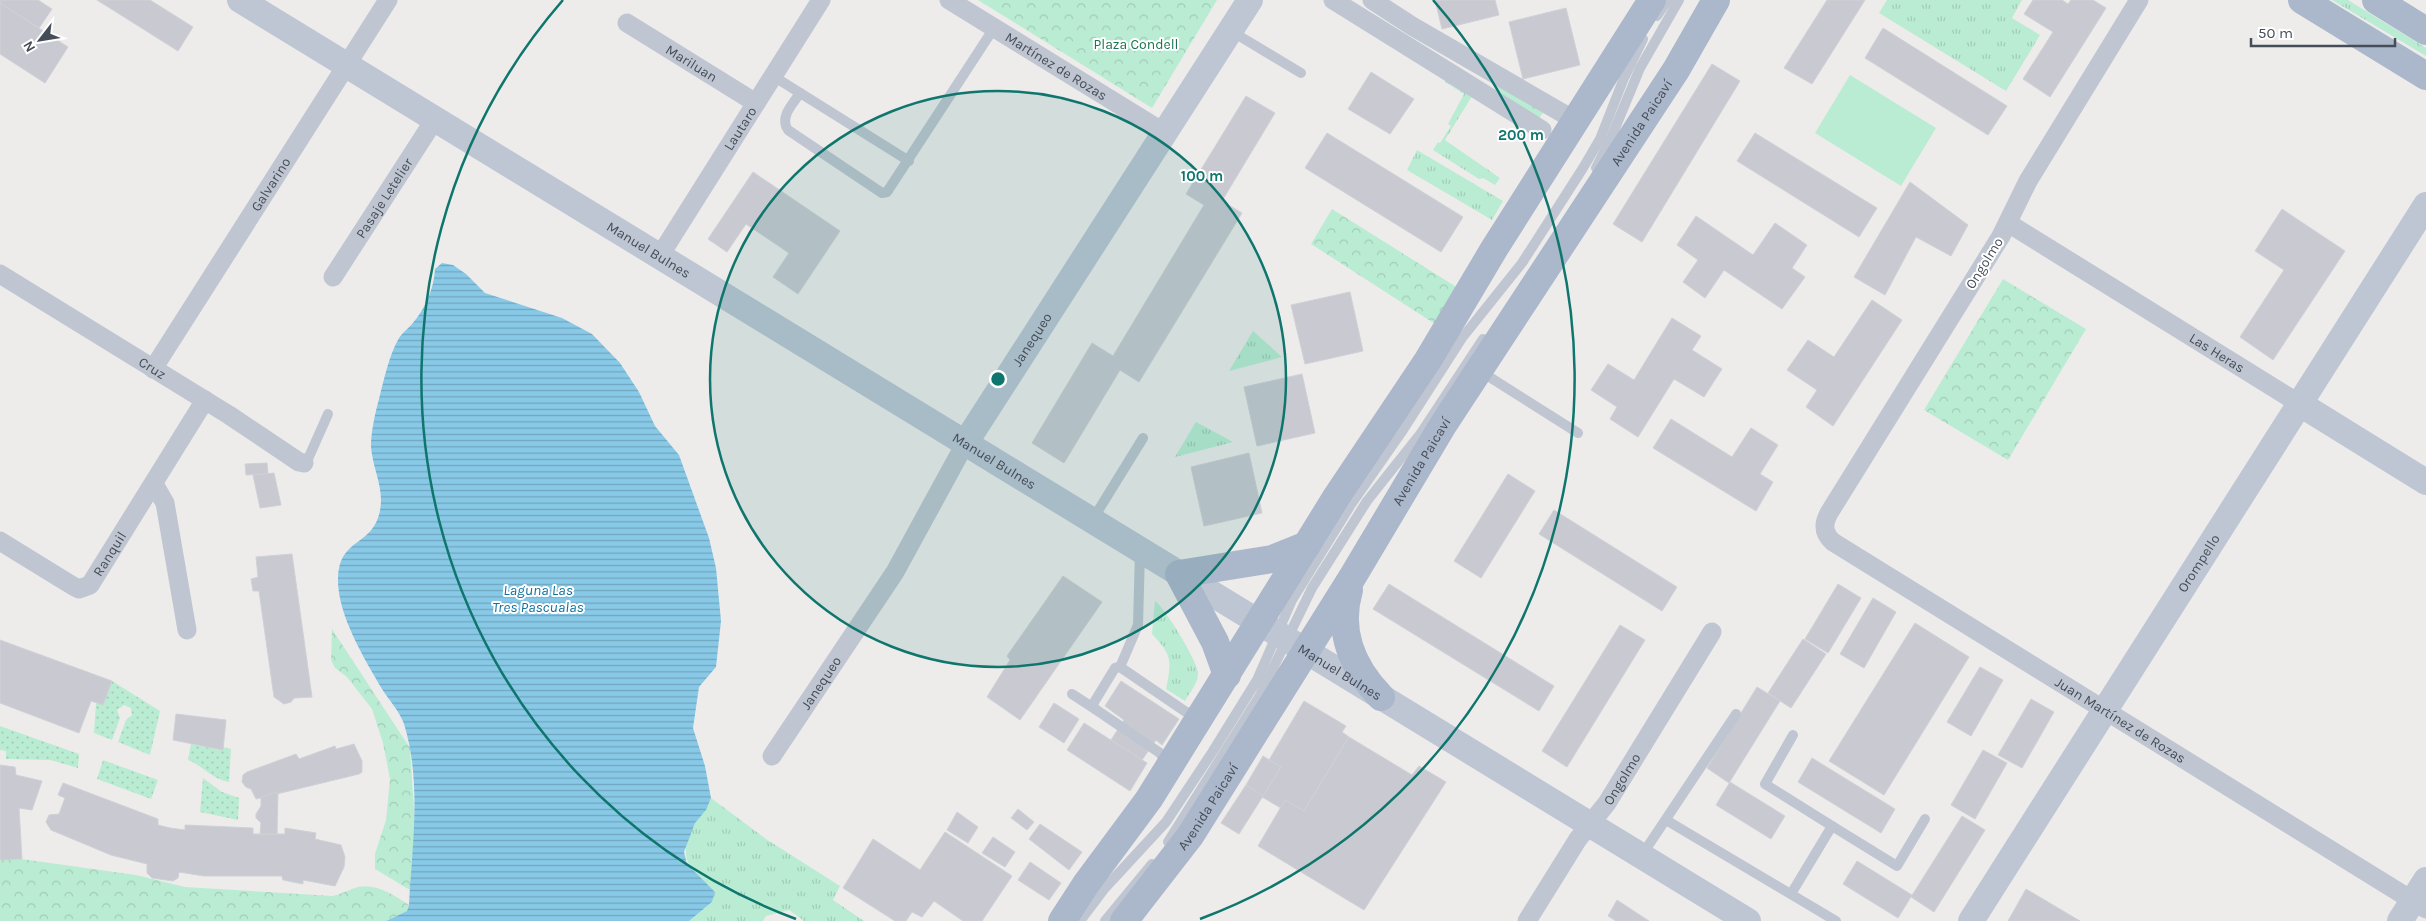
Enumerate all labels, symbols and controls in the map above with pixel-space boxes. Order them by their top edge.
north arrow [15,15,65,65]
scale bar [2251,15,2395,47]
text: 50 m [2258,24,2293,42]
street label: Martínez de Rozas [1002,29,1110,104]
park label: Plaza Condell [1093,36,1179,53]
text: N [19,38,39,55]
street label: Mariluan [662,41,720,86]
street label: Avenida Paicaví [1607,76,1677,169]
street label: Lautaro [720,104,761,154]
text: 200 m [1498,126,1544,144]
street label: Galvarino [248,154,295,215]
street label: Pasaje Letelier [352,154,417,242]
text: 100 m [1181,167,1223,185]
street label: Manuel Bulnes [604,218,694,282]
street label: Ongolmo [1962,234,2007,292]
street label: Janequeo [1009,310,1056,370]
street label: Las Heras [2186,330,2248,376]
street label: Cruz [135,353,169,383]
centre of rings [989,370,1007,388]
street label: Avenida Paicaví [1389,414,1455,509]
street label: Manuel Bulnes [949,429,1039,493]
street label: Ranquil [90,528,130,580]
street label: Orompello [2174,531,2224,596]
water label: Laguna Las Tres Pascualas [492,581,584,616]
street label: Manuel Bulnes [1295,640,1385,704]
street label: Janequeo [797,653,845,713]
street label: Juan Martínez de Rozas [2052,674,2189,767]
street label: Ongolmo [1600,750,1645,808]
street label: Avenida Paicaví [1174,760,1243,854]

